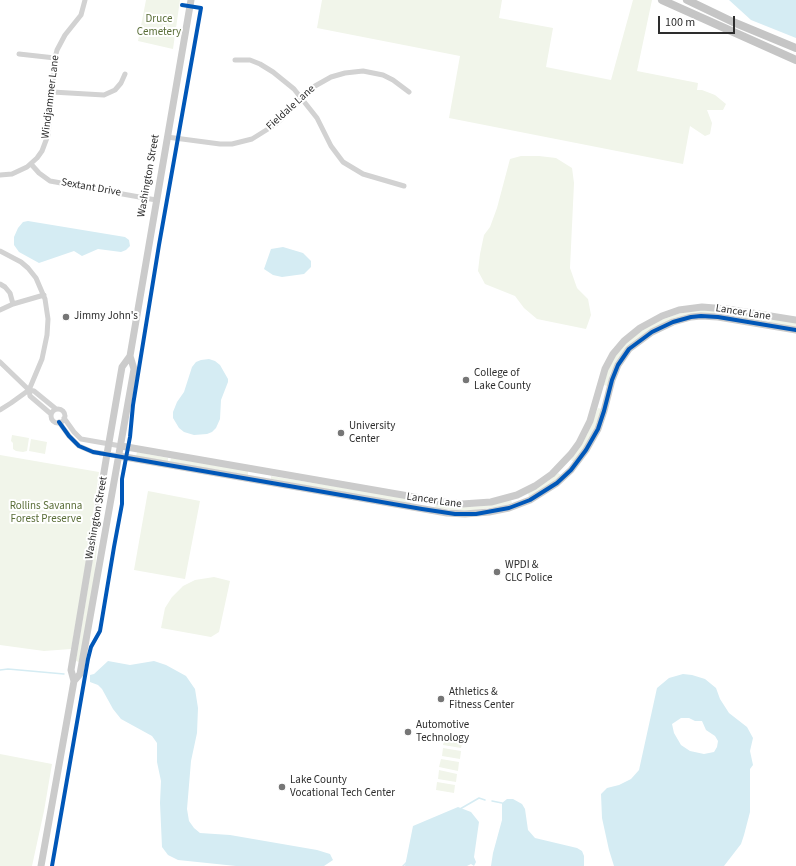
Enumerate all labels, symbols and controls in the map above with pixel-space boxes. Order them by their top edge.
scale bar [660,8,737,34]
park label: Druce Cemetery [137,13,181,39]
text: 100 m [665,14,695,31]
street label: Windjammer Lane [39,55,63,139]
street label: Fieldale Lane [264,83,318,133]
street label: Washington Street [135,133,163,219]
street label: Sextant Drive [60,176,122,200]
street label: Lancer Lane [715,302,771,324]
place label: Jimmy John's [74,310,138,324]
marker: Jimmy John's [61,312,71,322]
place label: College of Lake County [474,367,531,393]
marker: College of Lake County [461,375,471,385]
place label: University Center [349,420,395,446]
marker: University Center [336,428,346,438]
street label: Washington Street [83,475,111,561]
street label: Lancer Lane [406,491,462,511]
park label: Rollins Savanna Forest Preserve [10,500,82,526]
place label: WPDI & CLC Police [505,559,552,585]
marker: WPDI & CLC Police [492,567,502,577]
place label: Athletics & Fitness Center [449,686,514,712]
marker: Athletics & Fitness Center [436,694,446,704]
place label: Automotive Technology [416,719,469,745]
marker: Automotive Technology [403,727,413,737]
place label: Lake County Vocational Tech Center [290,774,395,800]
marker: Lake County Vocational Tech Center [277,782,287,792]

